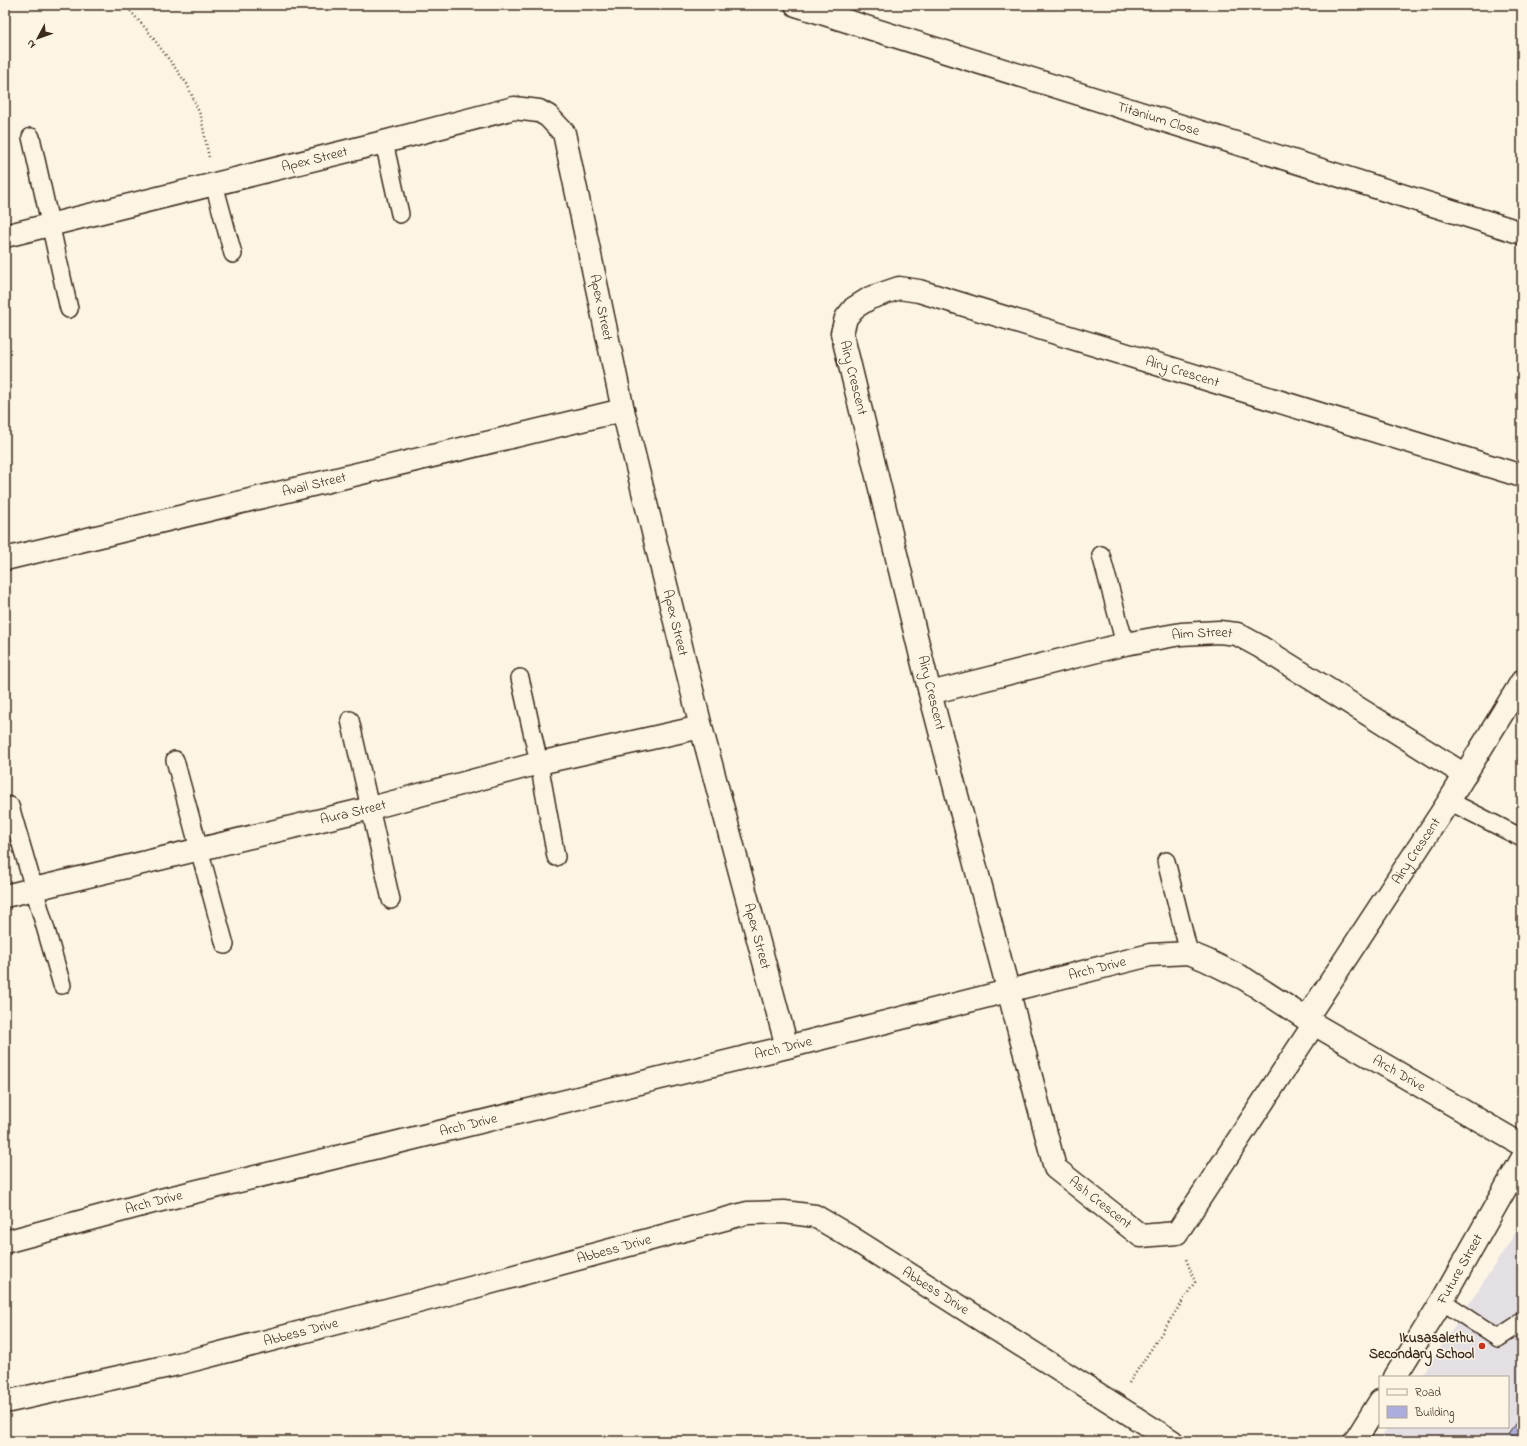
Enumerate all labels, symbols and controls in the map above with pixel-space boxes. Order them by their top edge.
north arrow [18,18,58,58]
text: N [23,36,40,52]
street label: Titanium Close [1115,96,1203,142]
street label: Apex Street [279,141,350,178]
street label: Apex Street [584,272,619,343]
street label: Airy Crescent [833,338,872,418]
street label: Airy Crescent [1143,351,1222,393]
street label: Avail Street [280,467,349,502]
street label: Apex Street [657,587,694,658]
street label: Aim Street [1170,621,1234,646]
street label: Airy Crescent [911,653,950,733]
street label: Aura Street [318,794,389,830]
street label: Airy Crescent [1387,813,1446,889]
street label: Apex Street [738,901,776,972]
street label: Arch Drive [1066,951,1129,986]
street label: Arch Drive [752,1030,815,1065]
street label: Arch Drive [1368,1050,1430,1098]
street label: Arch Drive [437,1108,500,1142]
street label: Ash Crescent [1064,1172,1136,1235]
street label: Arch Drive [123,1184,185,1220]
street label: Abbess Drive [574,1229,654,1269]
street label: Future Street [1431,1230,1488,1309]
street label: Abbess Drive [898,1262,974,1321]
street label: Abbess Drive [261,1312,341,1352]
place label: Ikusasalethu Secondary School [1369,1328,1475,1367]
marker: Ikusasalethu Secondary School [1477,1341,1487,1351]
legend [1379,1376,1509,1428]
text: Road [1415,1384,1441,1402]
text: Building [1414,1404,1454,1423]

